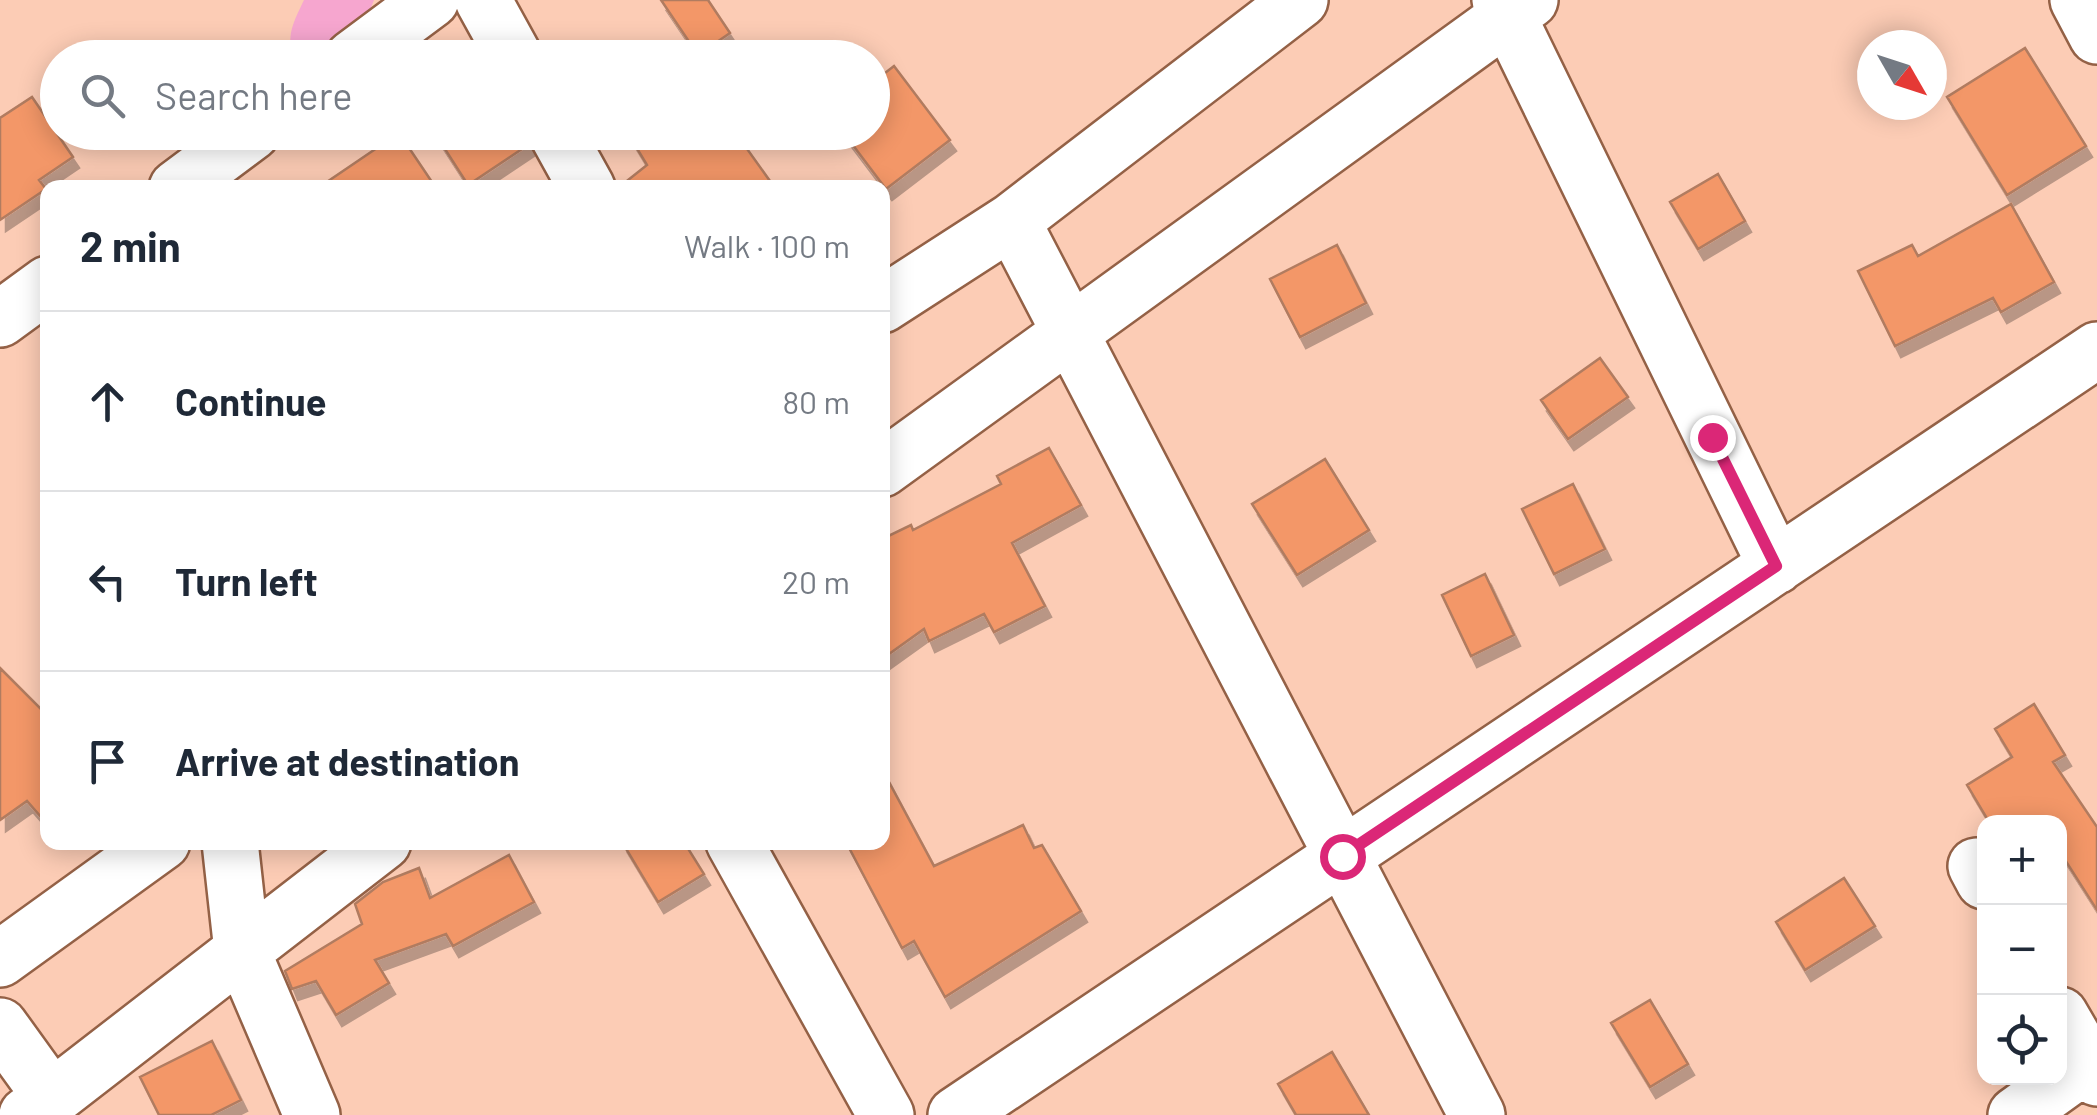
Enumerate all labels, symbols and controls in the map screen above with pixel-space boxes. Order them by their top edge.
north arrow [1857,30,1947,120]
search box [40,40,890,150]
icon: search [75,68,130,123]
text: Search here [155,72,353,118]
text: 2 min [80,220,181,270]
text: Walk · 100 m [684,226,850,264]
icon: ahead [80,374,135,429]
text: Continue [175,378,326,424]
text: 80 m [782,382,850,420]
route end [1690,415,1736,461]
icon: left [80,554,135,609]
text: Turn left [175,558,318,604]
text: 20 m [782,562,850,600]
icon: arrive [80,734,135,789]
text: Arrive at destination [175,738,520,784]
map controls [1977,815,2067,1085]
button: + [1977,815,2067,905]
route start [1320,834,1366,880]
button: − [1977,905,2067,995]
button: locate [1977,995,2067,1085]

